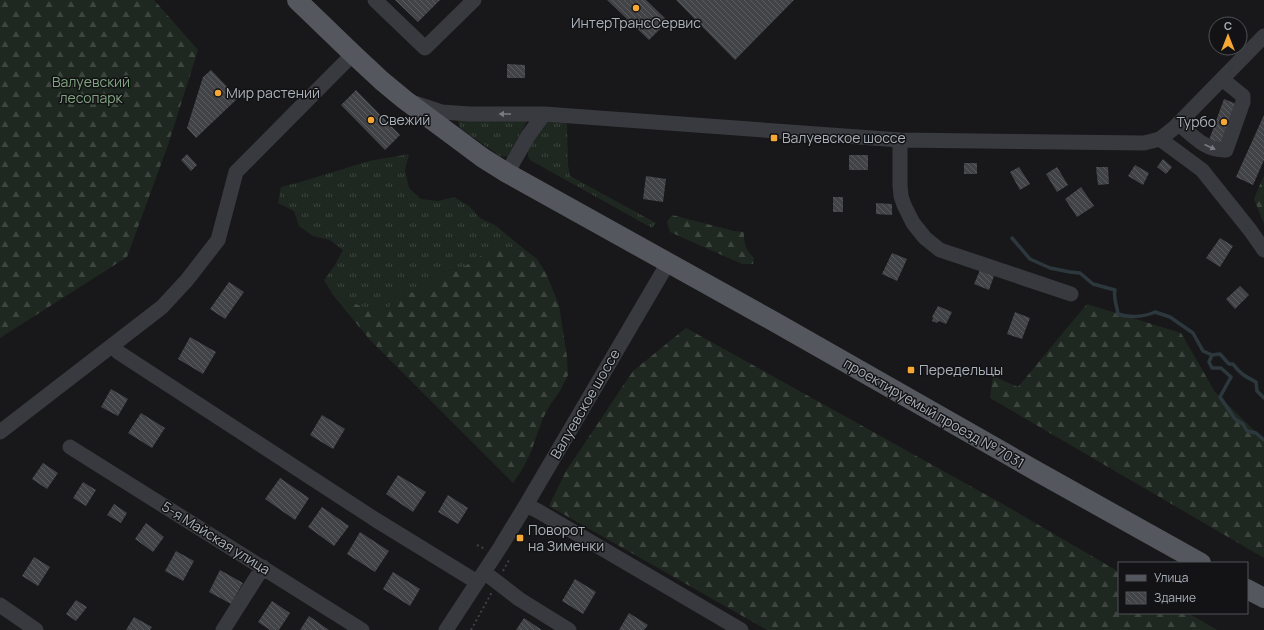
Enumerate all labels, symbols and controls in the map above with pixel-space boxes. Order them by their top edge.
marker: ИнтерТрансСервис [631,3,641,13]
place label: ИнтерТрансСервис [571,13,701,32]
north arrow [1208,16,1248,56]
text: С [1224,18,1232,33]
park label: Валуевский лесопарк [52,72,130,107]
place label: Мир растений [226,83,320,102]
marker: Мир растений [213,88,223,98]
place label: Свежий [379,110,430,129]
one-way arrow [498,111,511,117]
place label: Турбо [1177,112,1216,131]
marker: Свежий [366,115,376,125]
marker: Турбо [1219,117,1229,127]
place label: Валуевское шоссе [782,128,906,147]
marker: Валуевское шоссе [769,133,779,143]
one-way arrow [1204,144,1215,150]
street label: Валуевское шоссе [545,345,624,462]
street label: проектируемый проезд № 7031 [840,353,1028,472]
place label: Передельцы [919,360,1003,379]
marker: Передельцы [906,365,916,375]
street label: 5-я Майская улица [158,497,274,579]
place label: Поворот на Зименки [528,520,604,555]
marker: Поворот на Зименки [515,533,525,543]
legend [1118,562,1248,614]
text: Улица [1154,569,1188,586]
text: Здание [1154,589,1196,606]

